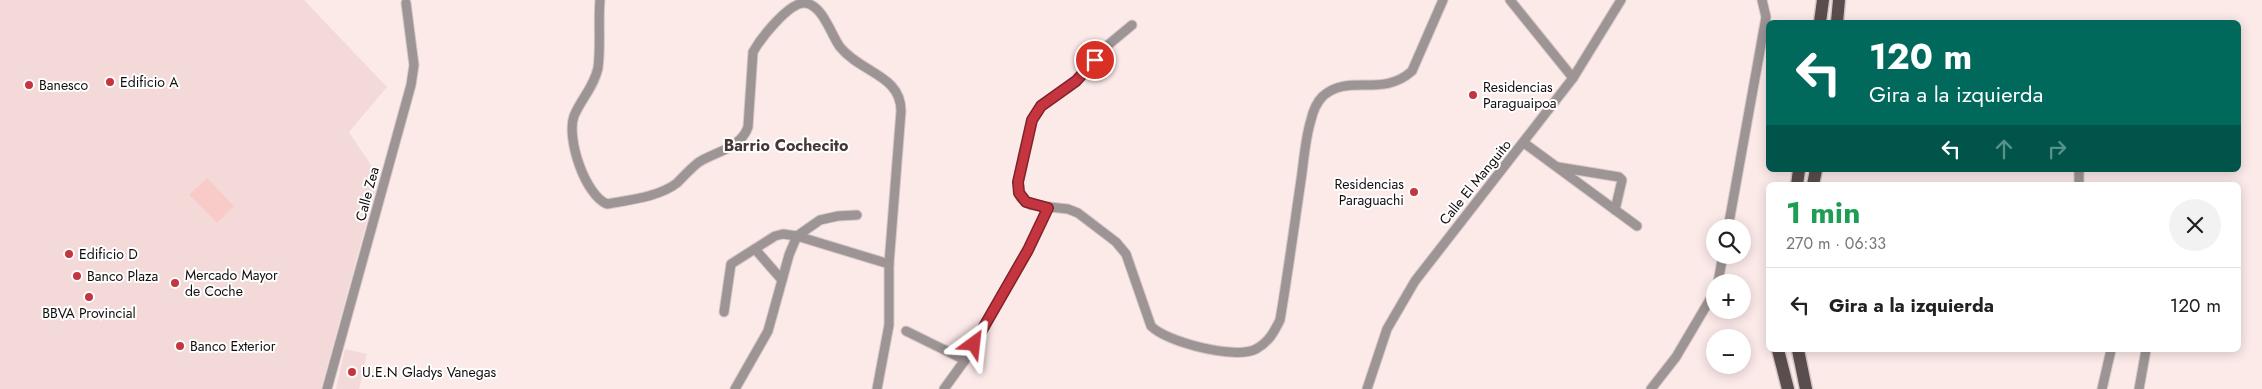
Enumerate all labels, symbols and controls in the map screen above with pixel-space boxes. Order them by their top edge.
text: 120 m [1869,32,1972,82]
pin [1074,39,1116,81]
icon: left [1786,40,1851,105]
icon: arrive [1081,46,1109,74]
place label: Edificio A [120,72,179,92]
place label: Banesco [39,75,88,95]
marker: Edificio A [104,76,116,88]
place label: Residencias Paraguaipoa [1483,77,1557,113]
text: Gira a la izquierda [1869,78,2043,110]
marker: Banesco [23,79,35,91]
marker: Residencias Paraguaipoa [1467,89,1479,101]
district label: Barrio Cochecito [724,134,848,157]
street label: Calle El Manguito [1434,135,1516,229]
icon: left [1937,135,1965,163]
icon: ahead [1990,135,2018,163]
icon: right [2043,135,2071,163]
street label: Calle Zea [350,165,384,223]
place label: Residencias Paraguachi [1334,174,1404,210]
marker: Residencias Paraguachi [1408,186,1420,198]
text: 1 min [1786,191,1860,234]
button: close [2169,199,2221,251]
map controls [1706,219,1751,374]
button: search [1706,219,1751,264]
text: 270 m · 06:33 [1786,232,1886,255]
place label: Edificio D [79,244,138,264]
marker: Edificio D [63,248,75,260]
place label: Mercado Mayor de Coche [185,265,278,301]
place label: Banco Plaza [87,266,158,286]
marker: Banco Plaza [71,270,83,282]
button: + [1706,274,1751,319]
marker: Mercado Mayor de Coche [169,277,181,289]
marker: BBVA Provincial [83,291,95,303]
icon: left [1786,291,1814,319]
text: Gira a la izquierda [1829,292,1994,319]
text: 120 m [2170,292,2221,319]
place label: BBVA Provincial [42,303,136,323]
position arrow [947,317,999,369]
button: − [1706,329,1751,374]
place label: Banco Exterior [190,336,276,356]
marker: Banco Exterior [174,340,186,352]
place label: U.E.N Gladys Vanegas [362,362,497,382]
marker: U.E.N Gladys Vanegas [346,366,358,378]

